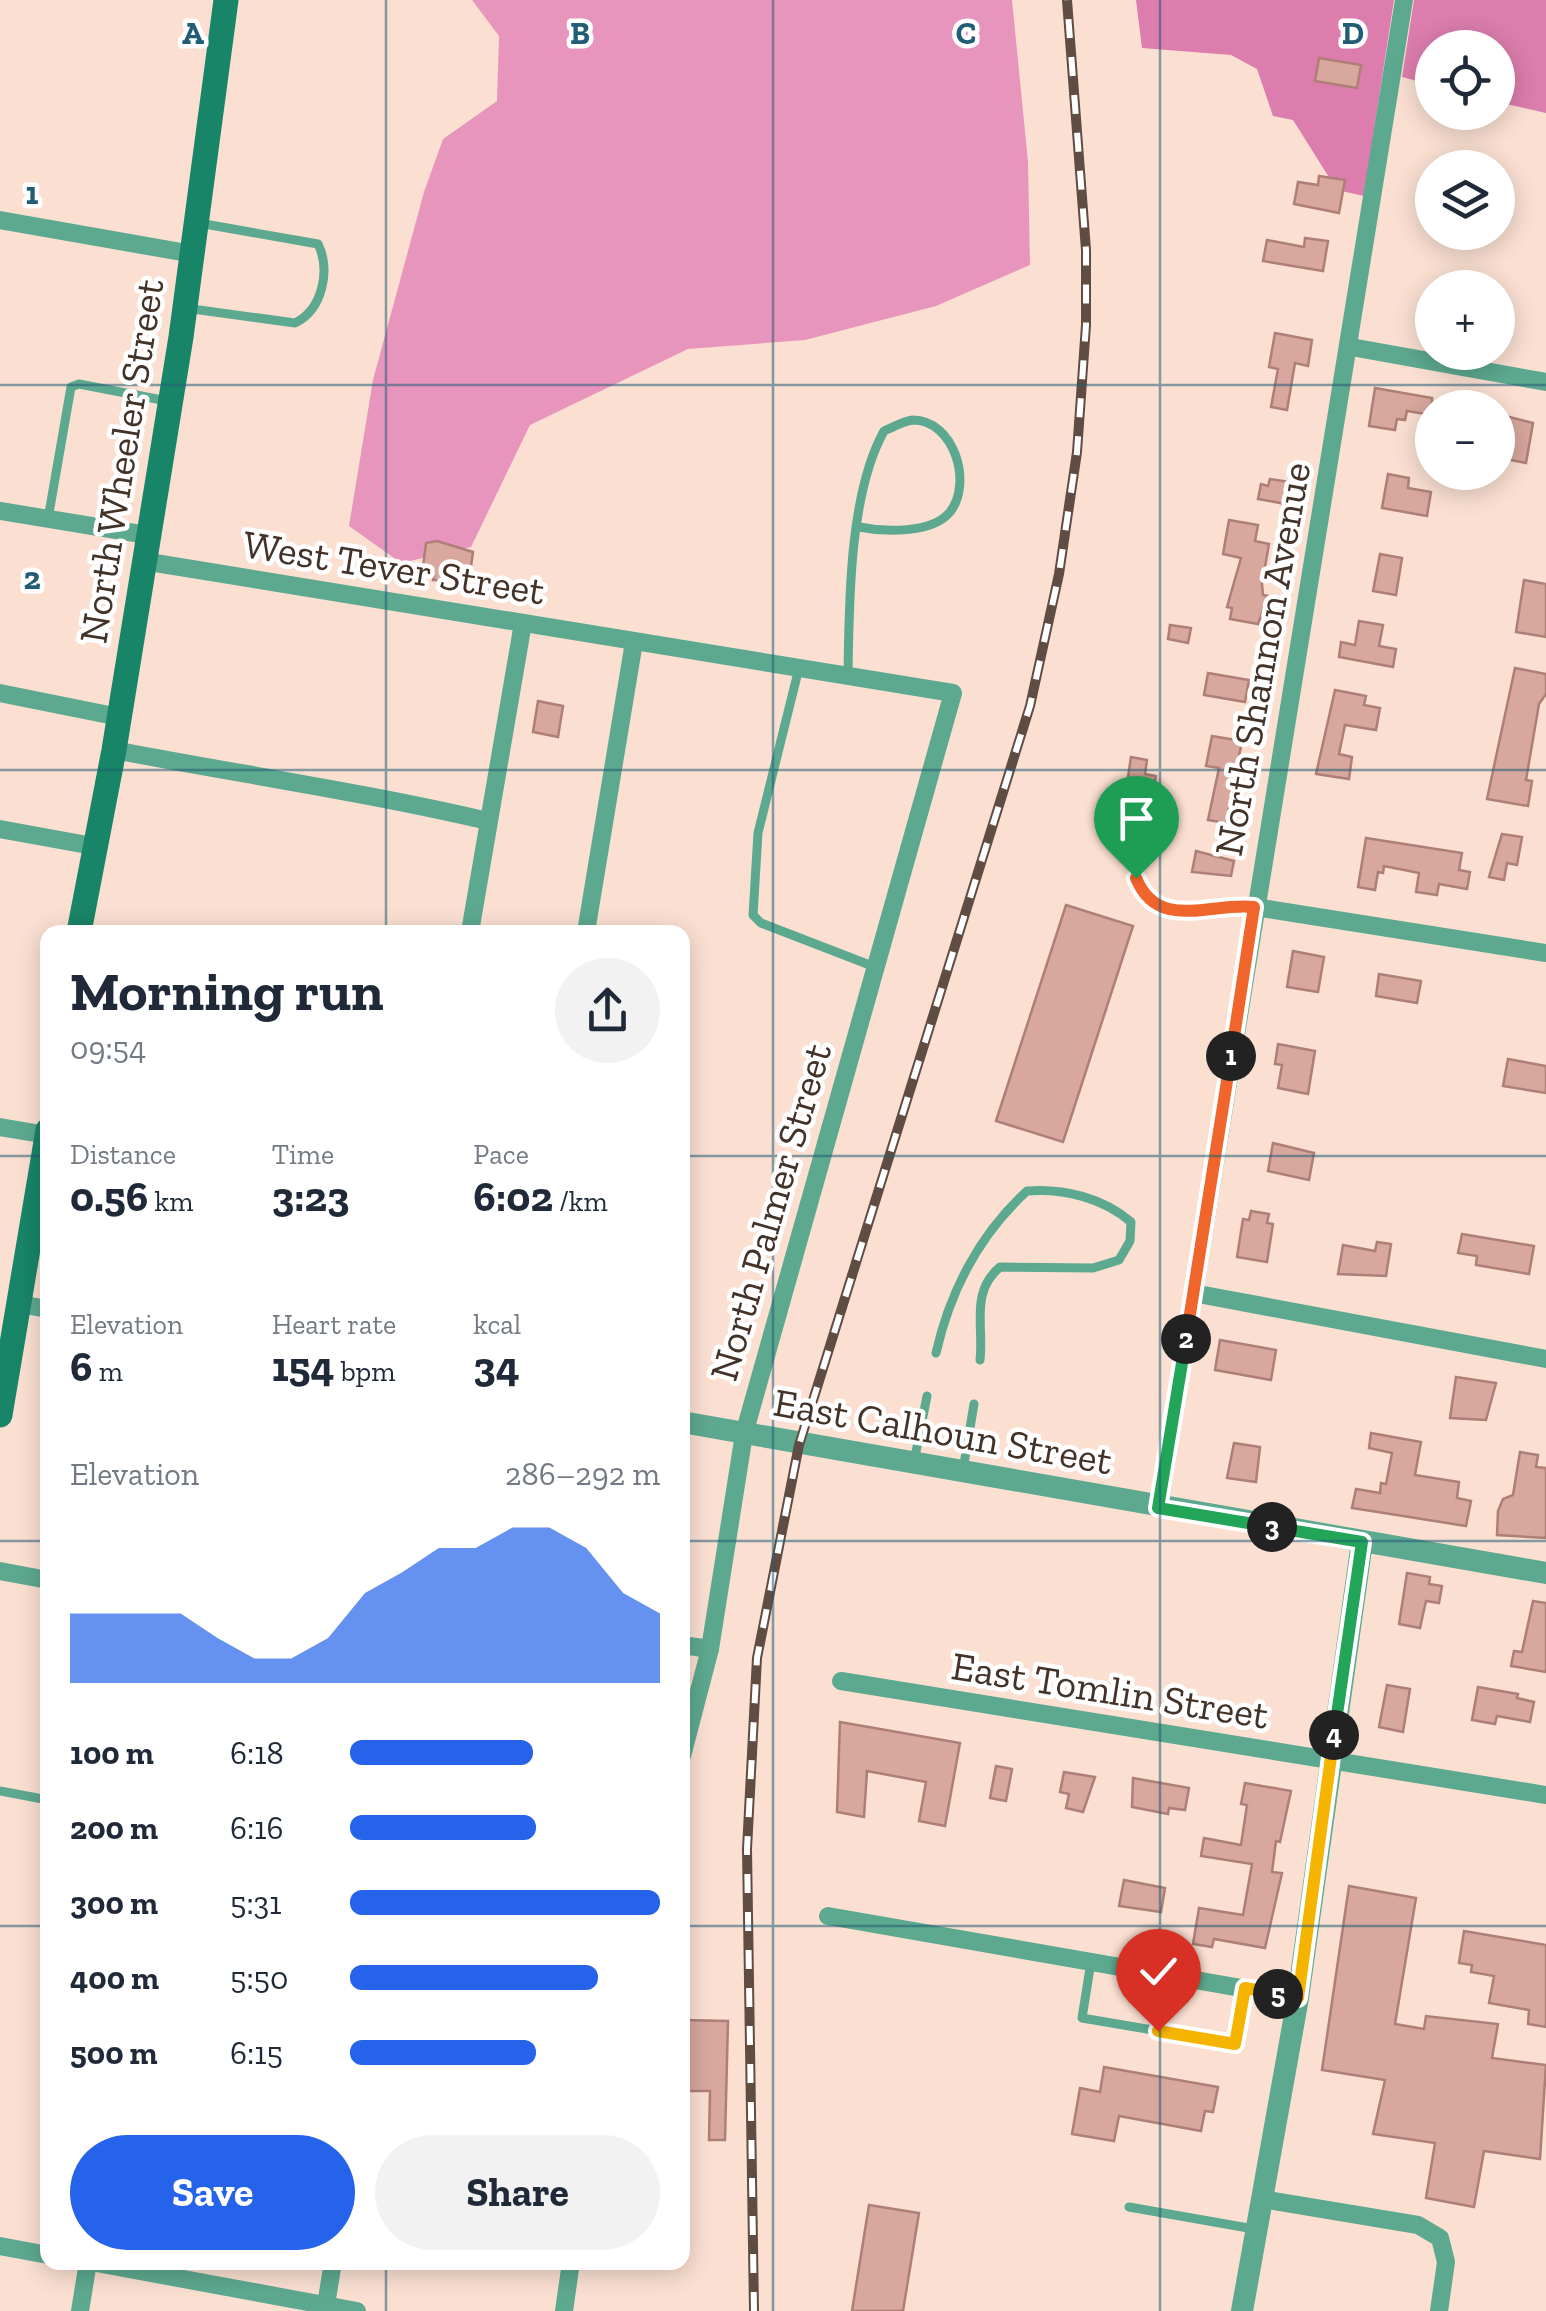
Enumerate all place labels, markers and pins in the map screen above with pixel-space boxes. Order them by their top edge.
pin [1094,776,1179,879]
pin: 1 [1206,1031,1256,1081]
pin: 2 [1161,1314,1211,1364]
pin: 3 [1247,1502,1297,1552]
pin: 4 [1309,1710,1359,1760]
pin [1116,1929,1201,2032]
pin: 5 [1253,1969,1303,2019]

